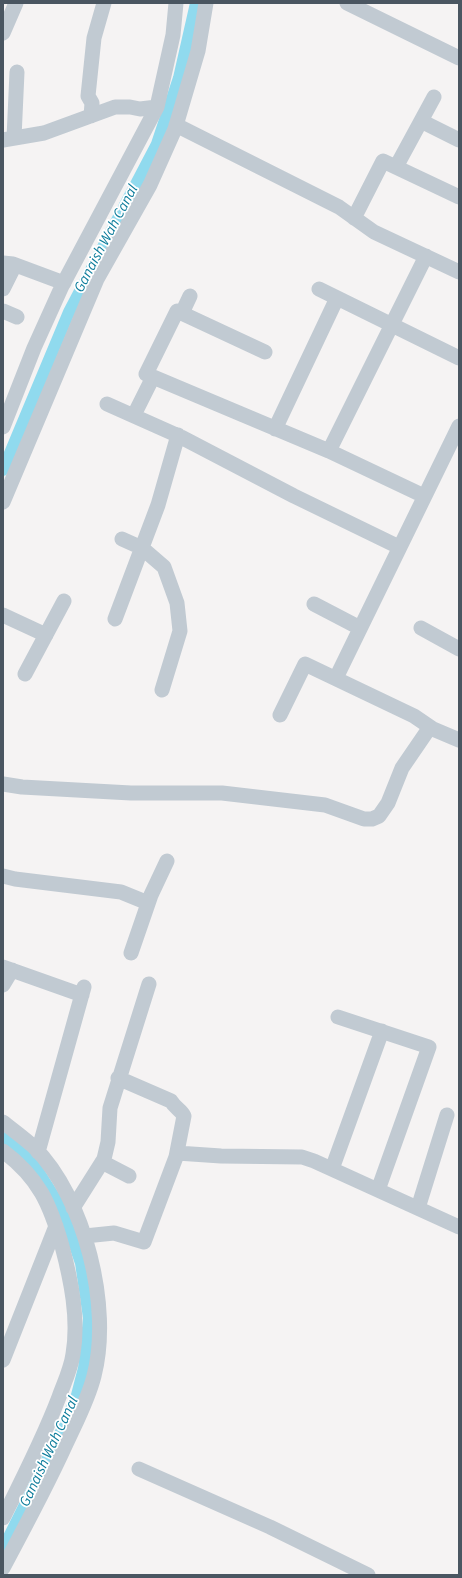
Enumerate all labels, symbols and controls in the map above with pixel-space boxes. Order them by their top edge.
water label: Ganaish Wah Canal [71,182,143,296]
water label: Ganaish Wah Canal [17,1394,83,1510]

